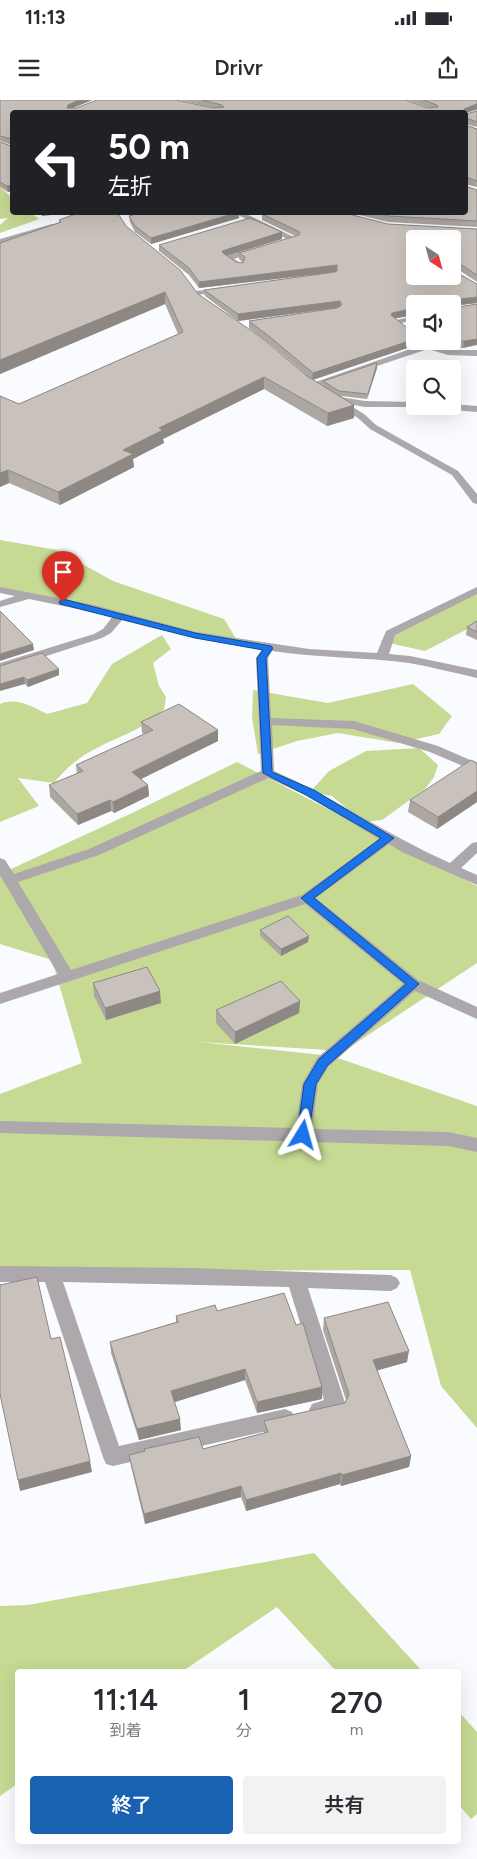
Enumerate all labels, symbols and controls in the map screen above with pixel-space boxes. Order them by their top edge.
text: 11:13 [25,6,65,29]
icon: menu [15,54,43,82]
text: Drivr [214,54,263,81]
icon: share [434,54,462,82]
text: 50 m [108,126,190,168]
icon: left [25,130,90,195]
text: 左折 [108,173,152,200]
north arrow [406,230,461,285]
map controls [406,230,461,415]
button: sound [406,295,461,350]
button: search [406,360,461,415]
pin [42,551,84,602]
icon: arrive [49,558,77,586]
position arrow [276,1108,328,1160]
text: 11:14 [93,1681,158,1718]
text: 1 [238,1681,250,1718]
text: 270 [330,1684,383,1721]
text: m [350,1720,363,1739]
text: 到着 [110,1721,142,1740]
text: 分 [236,1721,252,1740]
button: 終了 [30,1776,233,1834]
button: 共有 [243,1776,446,1834]

